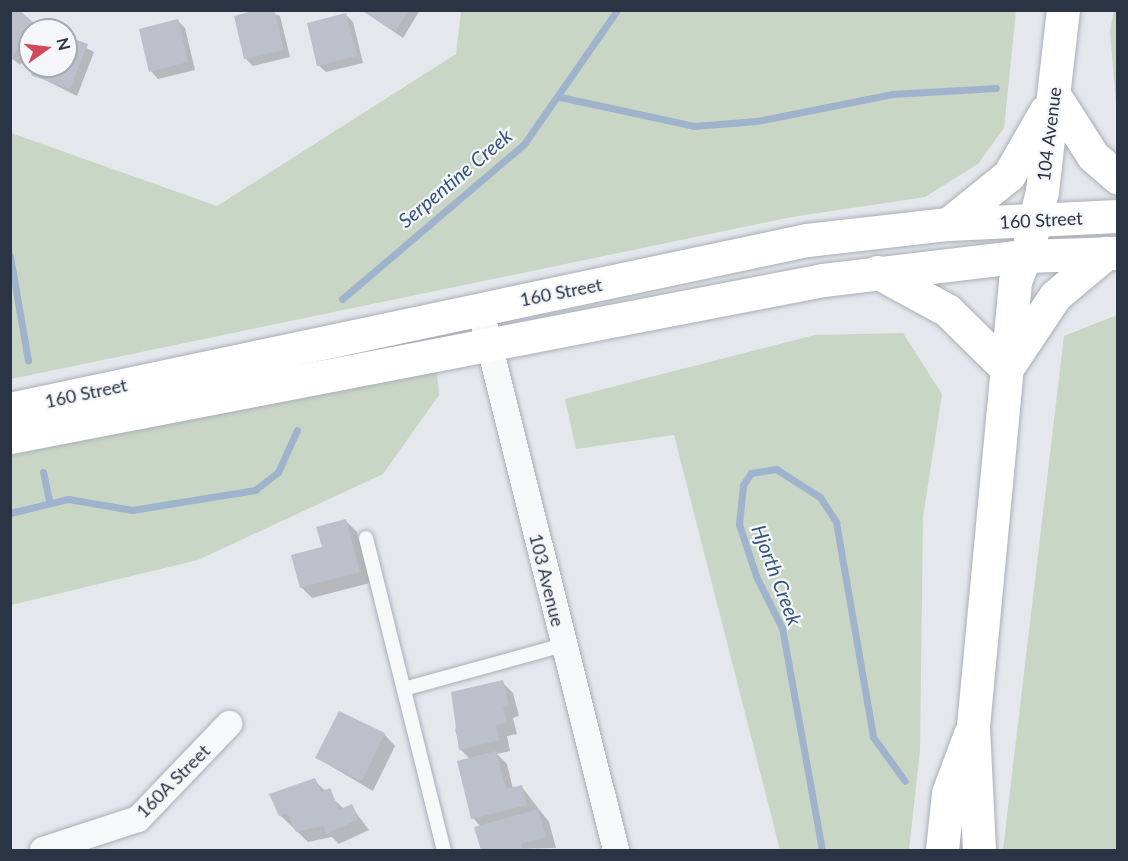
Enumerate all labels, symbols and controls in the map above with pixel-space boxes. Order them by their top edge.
north arrow [18,18,78,78]
text: N [53,36,75,52]
street label: 104 Avenue [1032,85,1066,183]
water label: Serpentine Creek [393,124,517,232]
street label: 160 Street [999,207,1083,233]
street label: 160 Street [518,273,604,311]
street label: 160 Street [43,374,129,412]
water label: Hjorth Creek [747,521,807,629]
street label: 103 Avenue [525,531,569,629]
street label: 160A Street [132,740,214,822]

